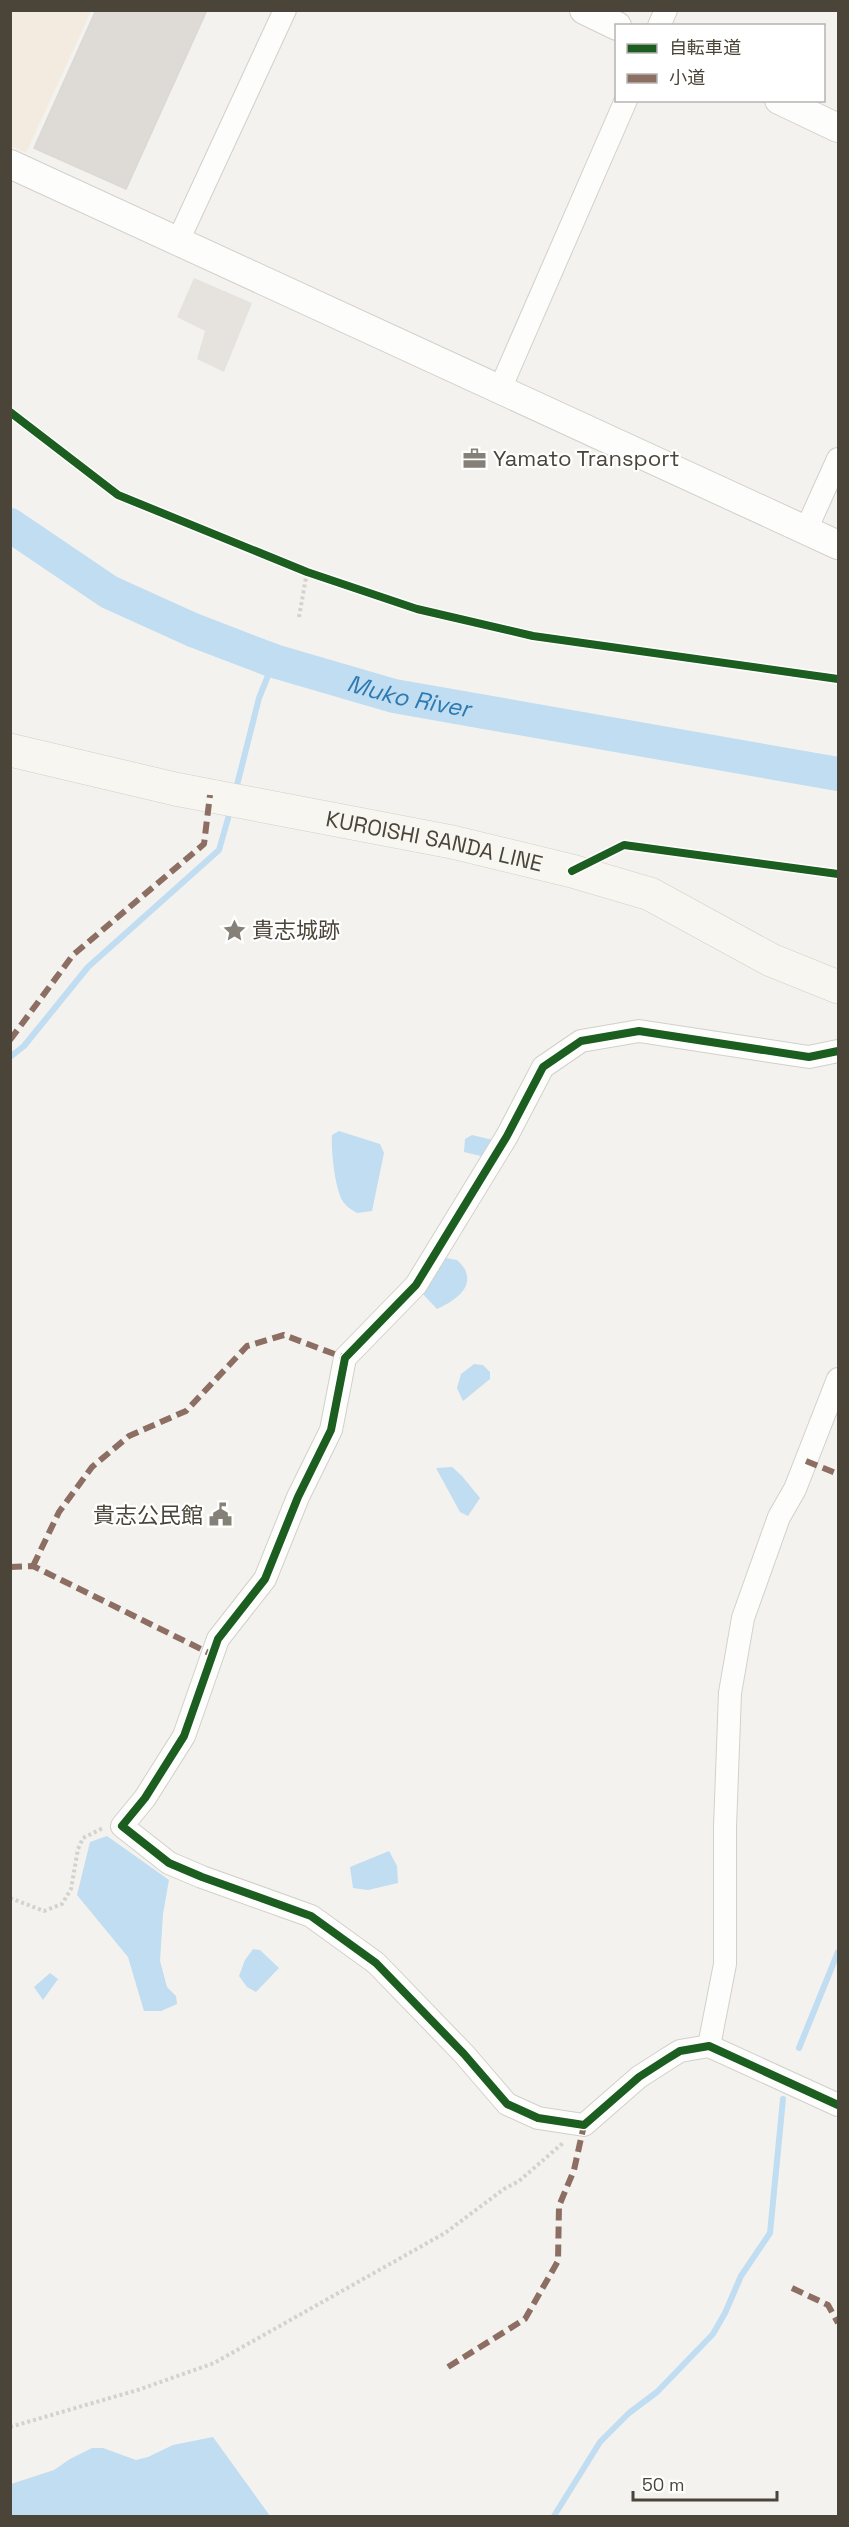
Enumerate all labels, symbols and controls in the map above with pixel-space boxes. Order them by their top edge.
legend [615,24,825,102]
text: 自転車道 [669,36,741,59]
text: 小道 [669,66,705,89]
place label: Yamato Transport [493,444,680,472]
office icon: Yamato Transport [462,445,488,471]
water label: Muko River [343,667,476,725]
street label: KUROISHI SANDA LINE [324,804,546,877]
place label: 貴志城跡 [252,916,340,944]
place icon: 貴志城跡 [221,917,247,943]
place label: 貴志公民館 [93,1501,203,1529]
public building icon: 貴志公民館 [208,1502,234,1528]
scale bar [633,2464,777,2502]
text: 50 m [642,2473,684,2496]

